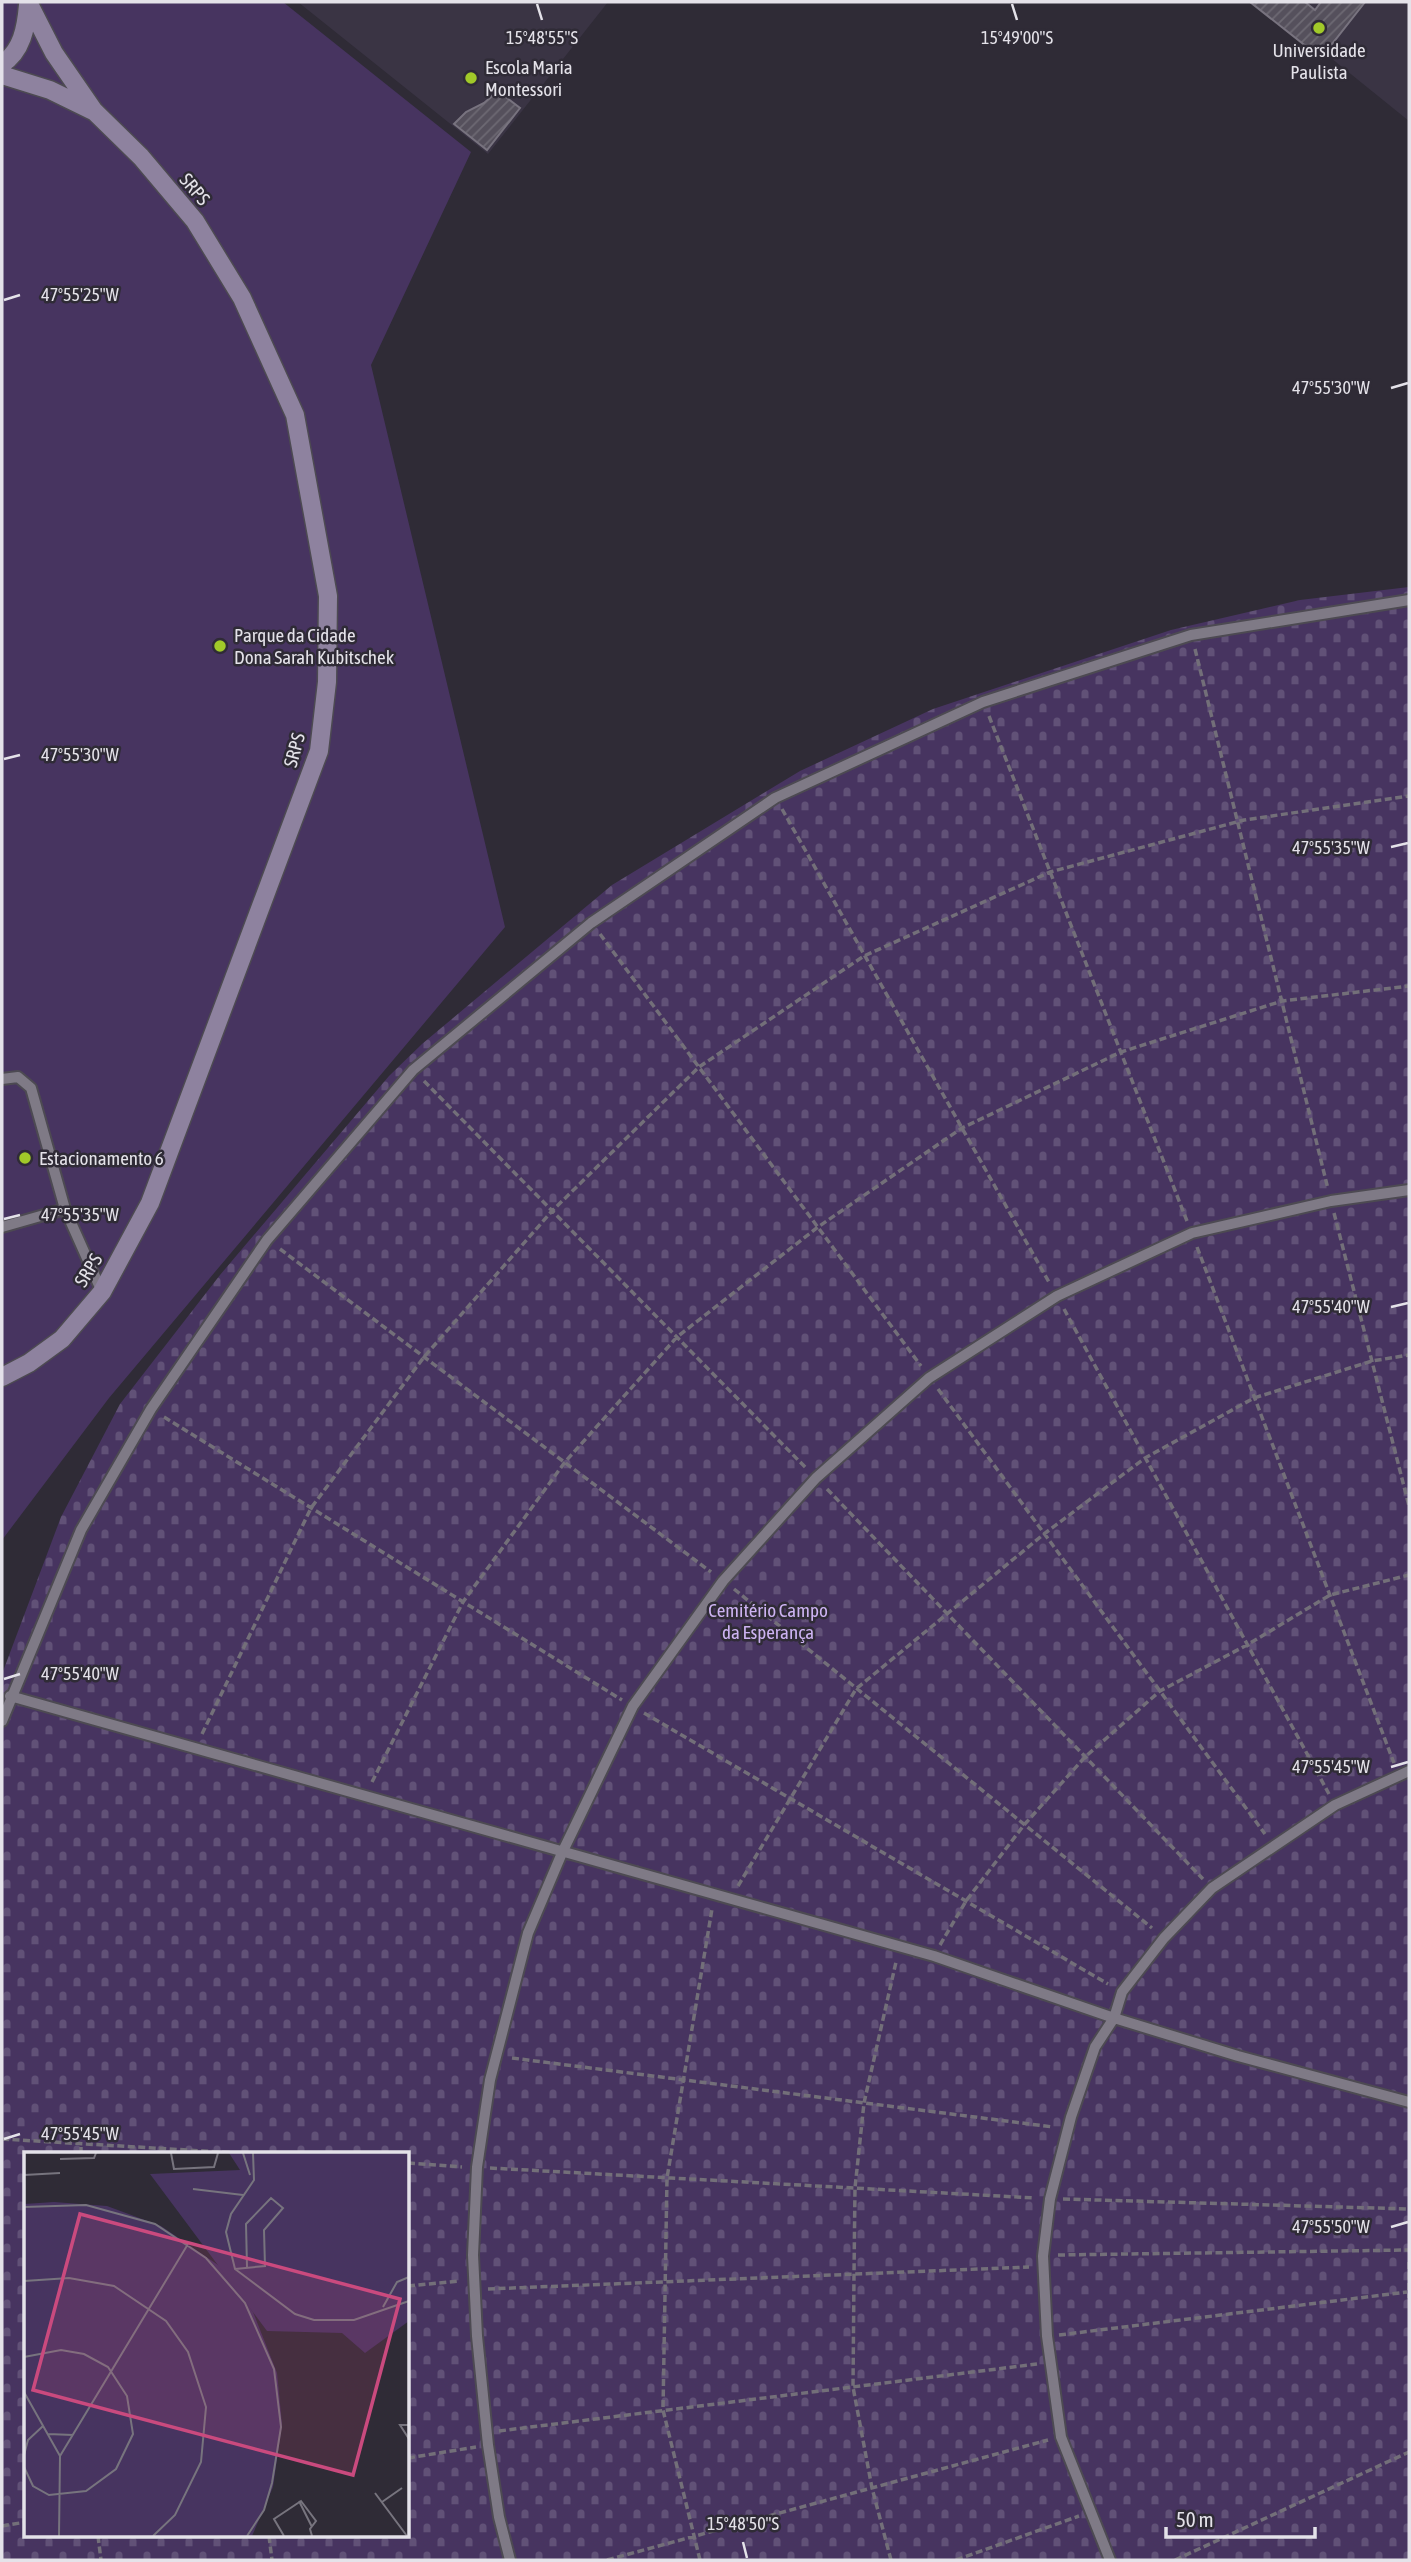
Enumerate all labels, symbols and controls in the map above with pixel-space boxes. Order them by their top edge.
marker: Universidade Paulista [1311,20,1327,36]
text: 15°48'55"S [506,27,578,48]
text: 15°49'00"S [981,27,1053,48]
place label: Universidade Paulista [1272,39,1366,83]
place label: Escola Maria Montessori [485,56,573,100]
marker: Escola Maria Montessori [463,70,479,86]
street label: SRPS [175,169,215,209]
text: 47°55'25"W [41,284,119,305]
text: 47°55'30"W [1292,377,1370,398]
place label: Parque da Cidade Dona Sarah Kubitschek [234,624,395,668]
marker: Parque da Cidade Dona Sarah Kubitschek [212,638,228,654]
street label: SRPS [279,730,309,770]
text: 47°55'30"W [41,744,119,765]
text: 47°55'35"W [1292,837,1370,858]
place label: Estacionamento 6 [39,1147,164,1169]
marker: Estacionamento 6 [17,1150,33,1166]
text: 47°55'35"W [41,1204,119,1225]
street label: SRPS [69,1249,107,1291]
text: 47°55'40"W [1292,1296,1370,1317]
park label: Cemitério Campo da Esperança [708,1599,828,1643]
text: 47°55'40"W [41,1663,119,1684]
text: 47°55'45"W [1292,1756,1370,1777]
text: 47°55'45"W [41,2123,119,2144]
inset map [24,2152,410,2538]
text: 47°55'50"W [1292,2216,1370,2237]
scale bar [1166,2496,1315,2540]
text: 50 m [1176,2507,1214,2531]
text: 15°48'50"S [707,2513,779,2534]

